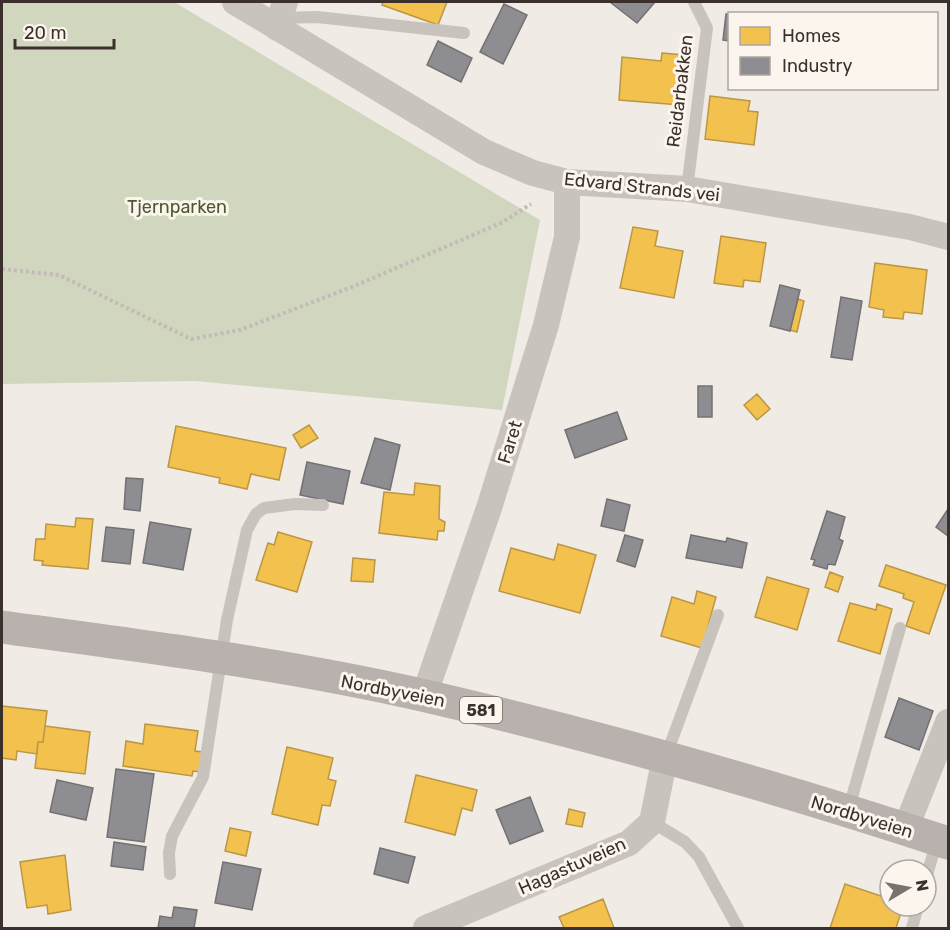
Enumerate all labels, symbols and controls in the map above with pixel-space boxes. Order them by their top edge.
scale bar [15,12,114,50]
legend [728,12,938,90]
text: 20 m [24,22,66,44]
text: Homes [782,25,840,47]
street label: Reidarbakken [662,33,698,149]
text: Industry [782,55,852,77]
street label: Edvard Strands vei [563,168,721,206]
park label: Tjernparken [127,196,227,218]
street label: Faret [493,418,527,466]
street label: Nordbyveien [339,670,447,712]
road number: 581 [460,697,502,723]
street label: Nordbyveien [808,791,916,843]
street label: Hagastuveien [515,832,629,900]
north arrow [878,858,938,918]
text: N [912,878,933,893]

